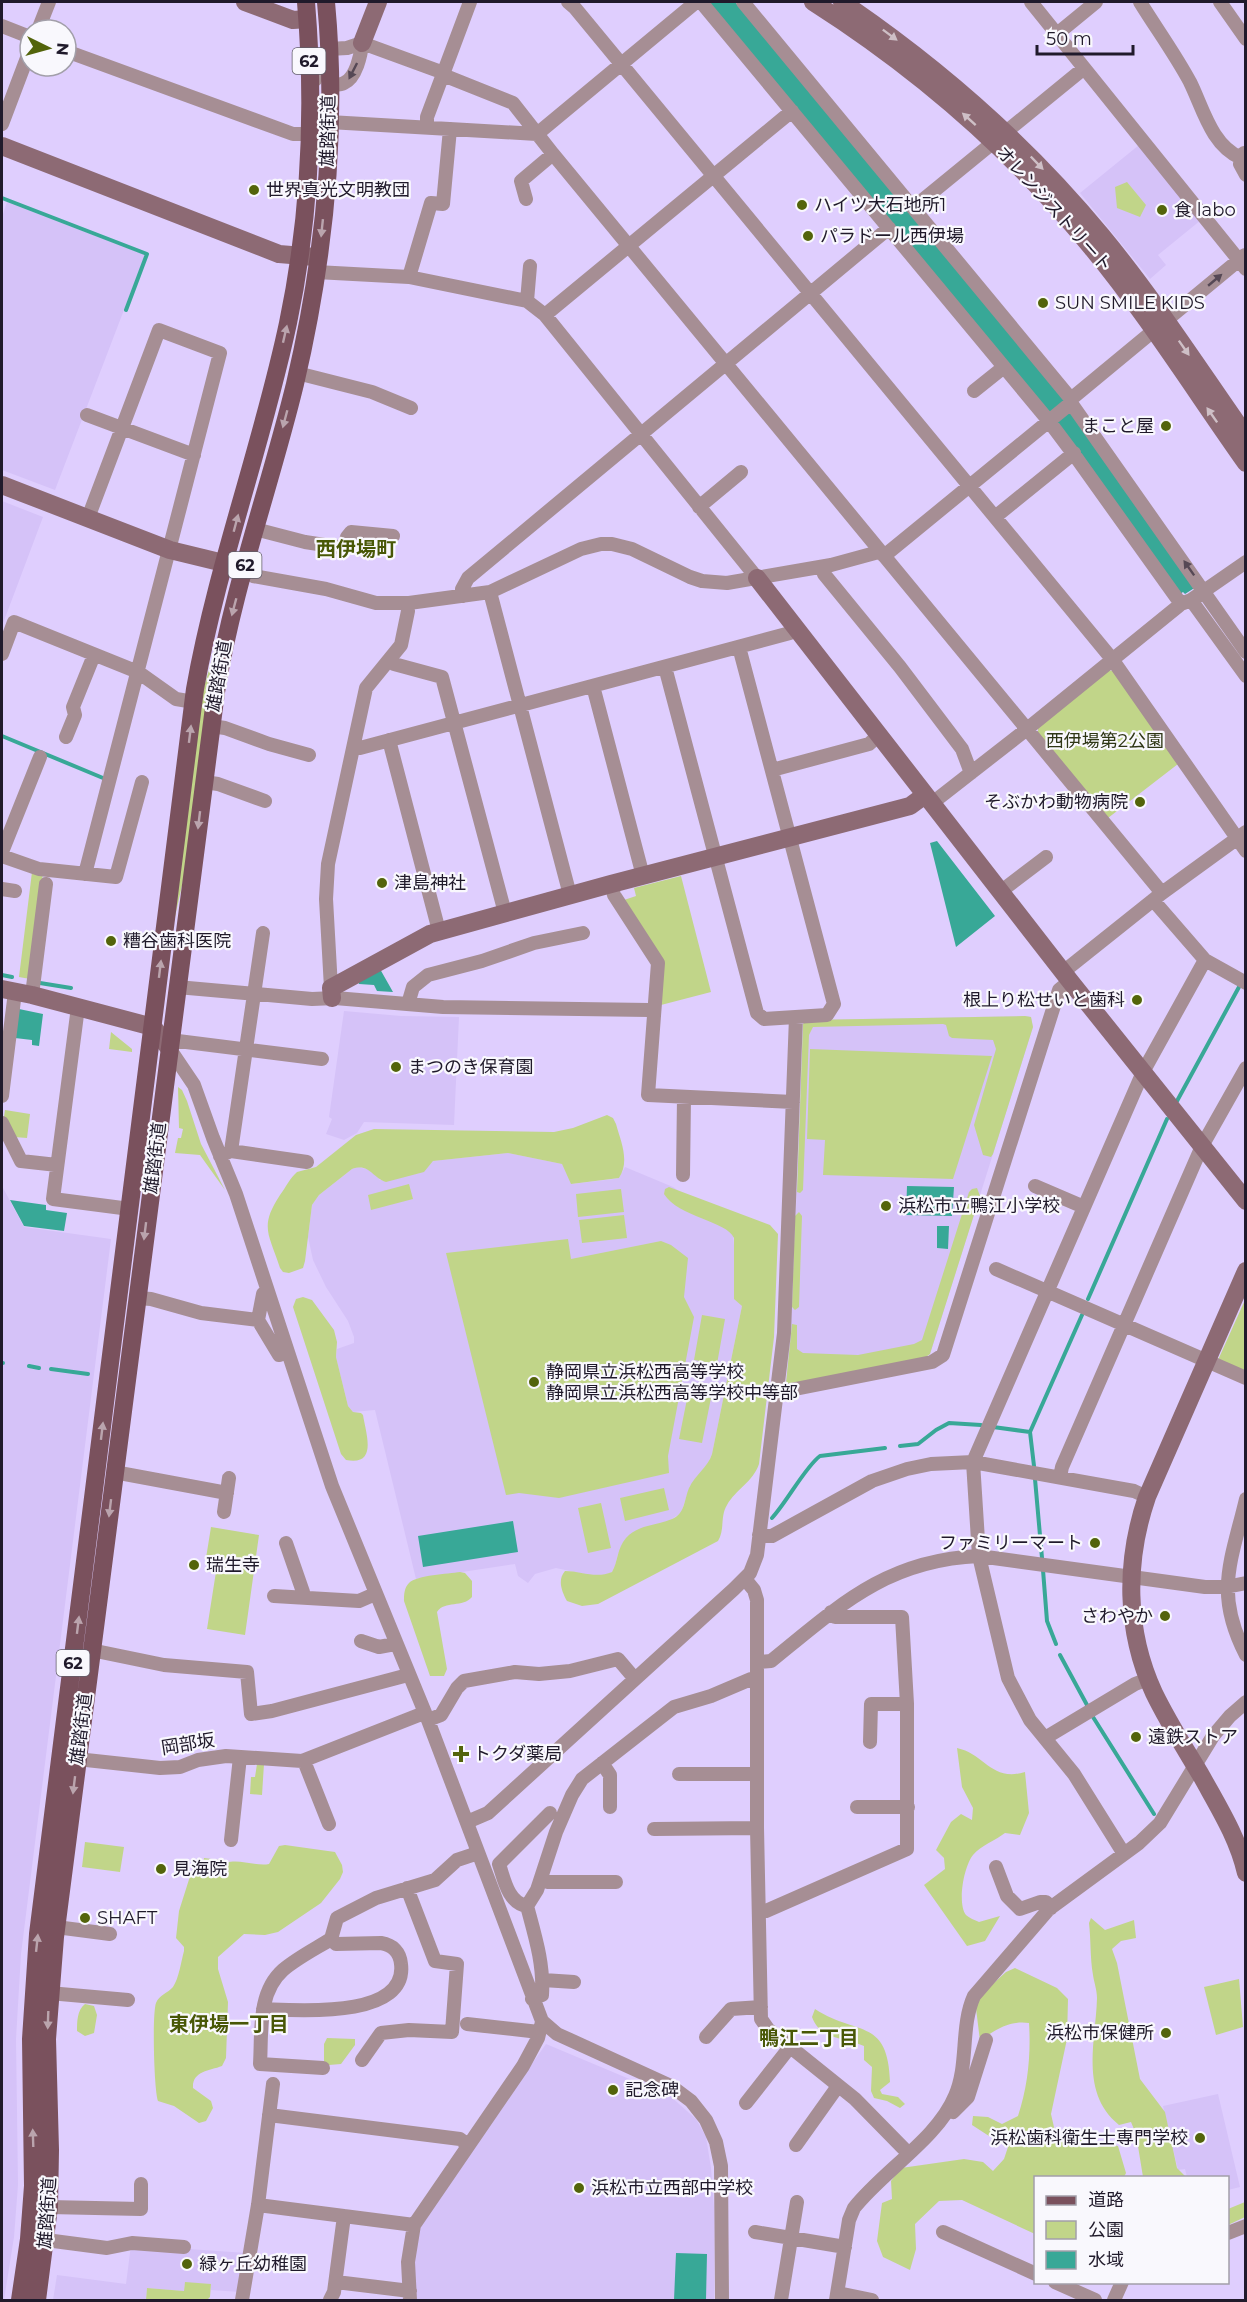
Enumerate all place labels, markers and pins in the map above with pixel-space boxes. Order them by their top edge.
place label: 世界真光文明教団 [266,179,410,201]
marker: 世界真光文明教団 [247,183,261,197]
place label: ハイツ大石地所1 [814,194,946,216]
marker: ハイツ大石地所1 [795,198,809,212]
place label: 食 labo [1174,199,1236,221]
marker: 食 labo [1155,203,1169,217]
place label: パラドール西伊場 [820,225,964,247]
marker: パラドール西伊場 [801,229,815,243]
place label: SUN SMILE KIDS [1055,292,1205,314]
marker: SUN SMILE KIDS [1036,296,1050,310]
place label: まこと屋 [1082,415,1154,437]
marker: まこと屋 [1159,419,1173,433]
place label: そぶかわ動物病院 [984,791,1128,813]
marker: そぶかわ動物病院 [1133,795,1147,809]
place label: 津島神社 [394,872,466,894]
marker: 津島神社 [375,876,389,890]
place label: 糟谷歯科医院 [123,930,231,952]
marker: 糟谷歯科医院 [104,934,118,948]
place label: 根上り松せいと歯科 [963,989,1125,1011]
marker: 根上り松せいと歯科 [1130,993,1144,1007]
place label: まつのき保育園 [408,1056,533,1078]
marker: まつのき保育園 [389,1060,403,1074]
place label: 浜松市立鴨江小学校 [898,1195,1060,1217]
marker: 浜松市立鴨江小学校 [879,1199,893,1213]
place label: 静岡県立浜松西高等学校 静岡県立浜松西高等学校中等部 [546,1361,798,1404]
marker: 静岡県立浜松西高等学校 静岡県立浜松西高等学校中等部 [527,1375,541,1389]
place label: ファミリーマート [939,1532,1083,1554]
marker: ファミリーマート [1088,1536,1102,1550]
place label: 瑞生寺 [206,1554,260,1576]
marker: 瑞生寺 [187,1558,201,1572]
place label: さわやか [1081,1605,1153,1627]
marker: さわやか [1158,1609,1172,1623]
place label: 遠鉄ストア [1148,1726,1238,1748]
marker: 遠鉄ストア [1129,1730,1143,1744]
place label: トクダ薬局 [473,1743,562,1765]
marker: トクダ薬局 [454,1747,468,1761]
place label: 見海院 [173,1858,227,1880]
marker: 見海院 [154,1862,168,1876]
place label: SHAFT [97,1907,158,1929]
marker: SHAFT [78,1911,92,1925]
place label: 浜松市保健所 [1046,2022,1154,2044]
marker: 浜松市保健所 [1159,2026,1173,2040]
place label: 記念碑 [625,2079,679,2101]
marker: 記念碑 [606,2083,620,2097]
place label: 浜松歯科衛生士専門学校 [990,2127,1188,2149]
marker: 浜松歯科衛生士専門学校 [1193,2131,1207,2145]
place label: 浜松市立西部中学校 [591,2177,753,2199]
marker: 浜松市立西部中学校 [572,2181,586,2195]
place label: 緑ヶ丘幼稚園 [199,2253,307,2275]
marker: 緑ヶ丘幼稚園 [180,2257,194,2271]

